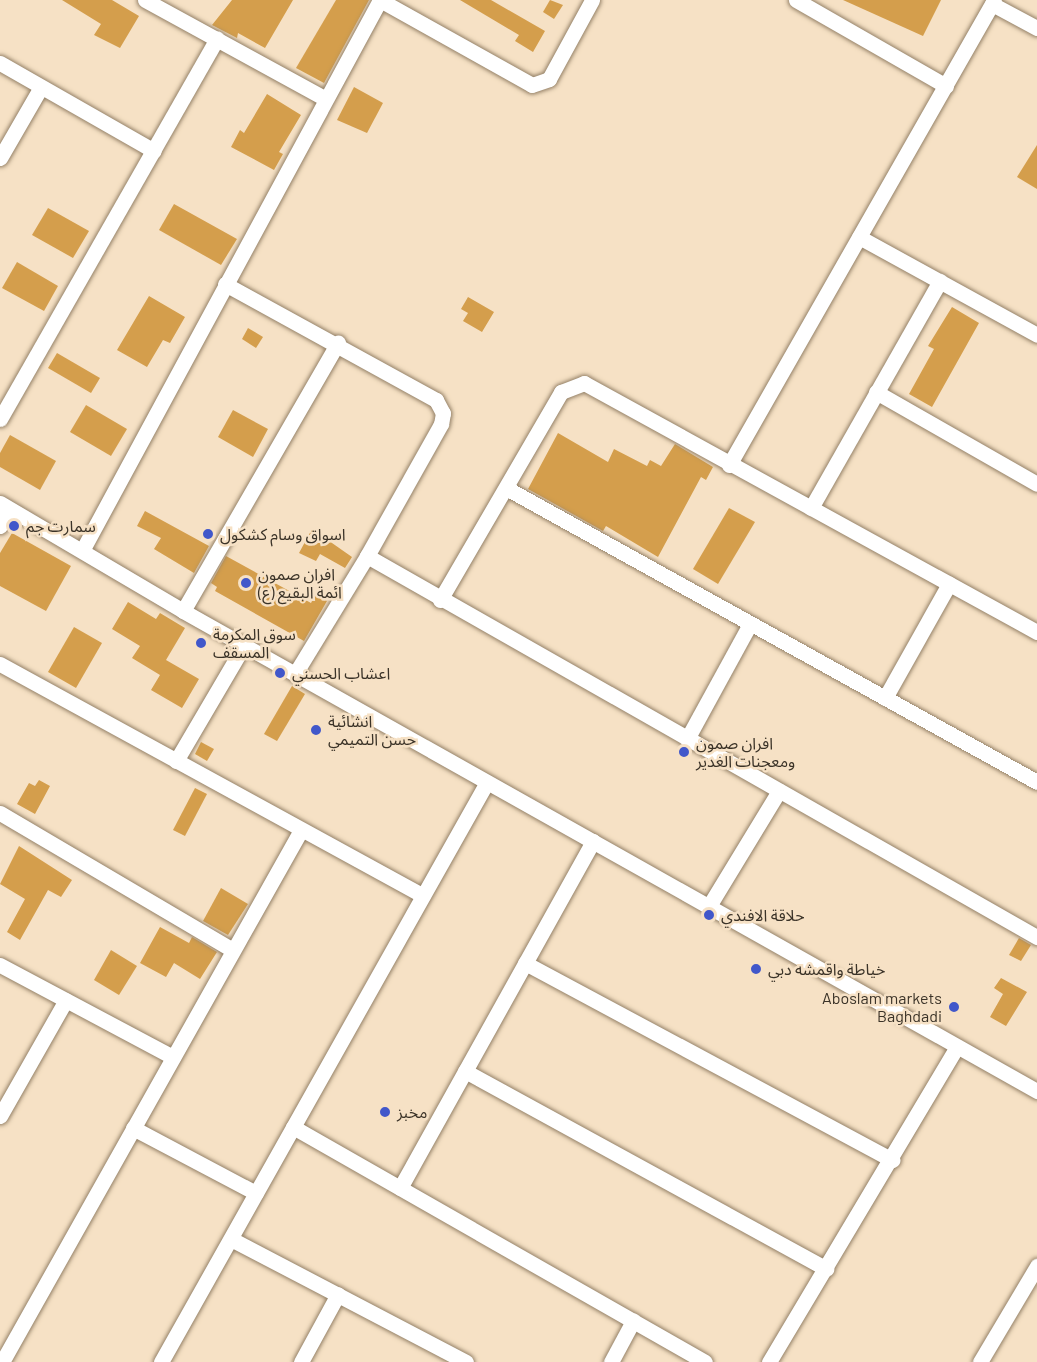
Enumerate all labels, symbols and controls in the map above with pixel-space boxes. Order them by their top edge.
place label: سمارت جم [26,516,96,536]
marker: سمارت جم [7,519,21,533]
place label: اسواق وسام كشكول [220,524,346,544]
marker: اسواق وسام كشكول [201,527,215,541]
place label: افران صمون ائمة البقيع (ع) [258,564,342,602]
marker: افران صمون ائمة البقيع (ع) [239,576,253,590]
place label: سوق المكرمة المسقف [213,624,296,662]
marker: سوق المكرمة المسقف [194,636,208,650]
place label: اعشاب الحسني [292,663,390,683]
marker: اعشاب الحسني [273,666,287,680]
place label: انشائية حسن التميمي [328,711,416,749]
marker: انشائية حسن التميمي [309,723,323,737]
place label: افران صمون ومعجنات الغدير [696,733,795,771]
marker: افران صمون ومعجنات الغدير [677,745,691,759]
place label: حلاقة الافندي [721,905,805,925]
marker: حلاقة الافندي [702,908,716,922]
place label: خياطة واقمشه دبي [768,959,886,979]
marker: خياطة واقمشه دبي [749,962,763,976]
place label: Aboslam markets Baghdadi [822,988,942,1026]
marker: Aboslam markets Baghdadi [947,1000,961,1014]
place label: مخبز [397,1102,427,1122]
marker: مخبز [378,1105,392,1119]

